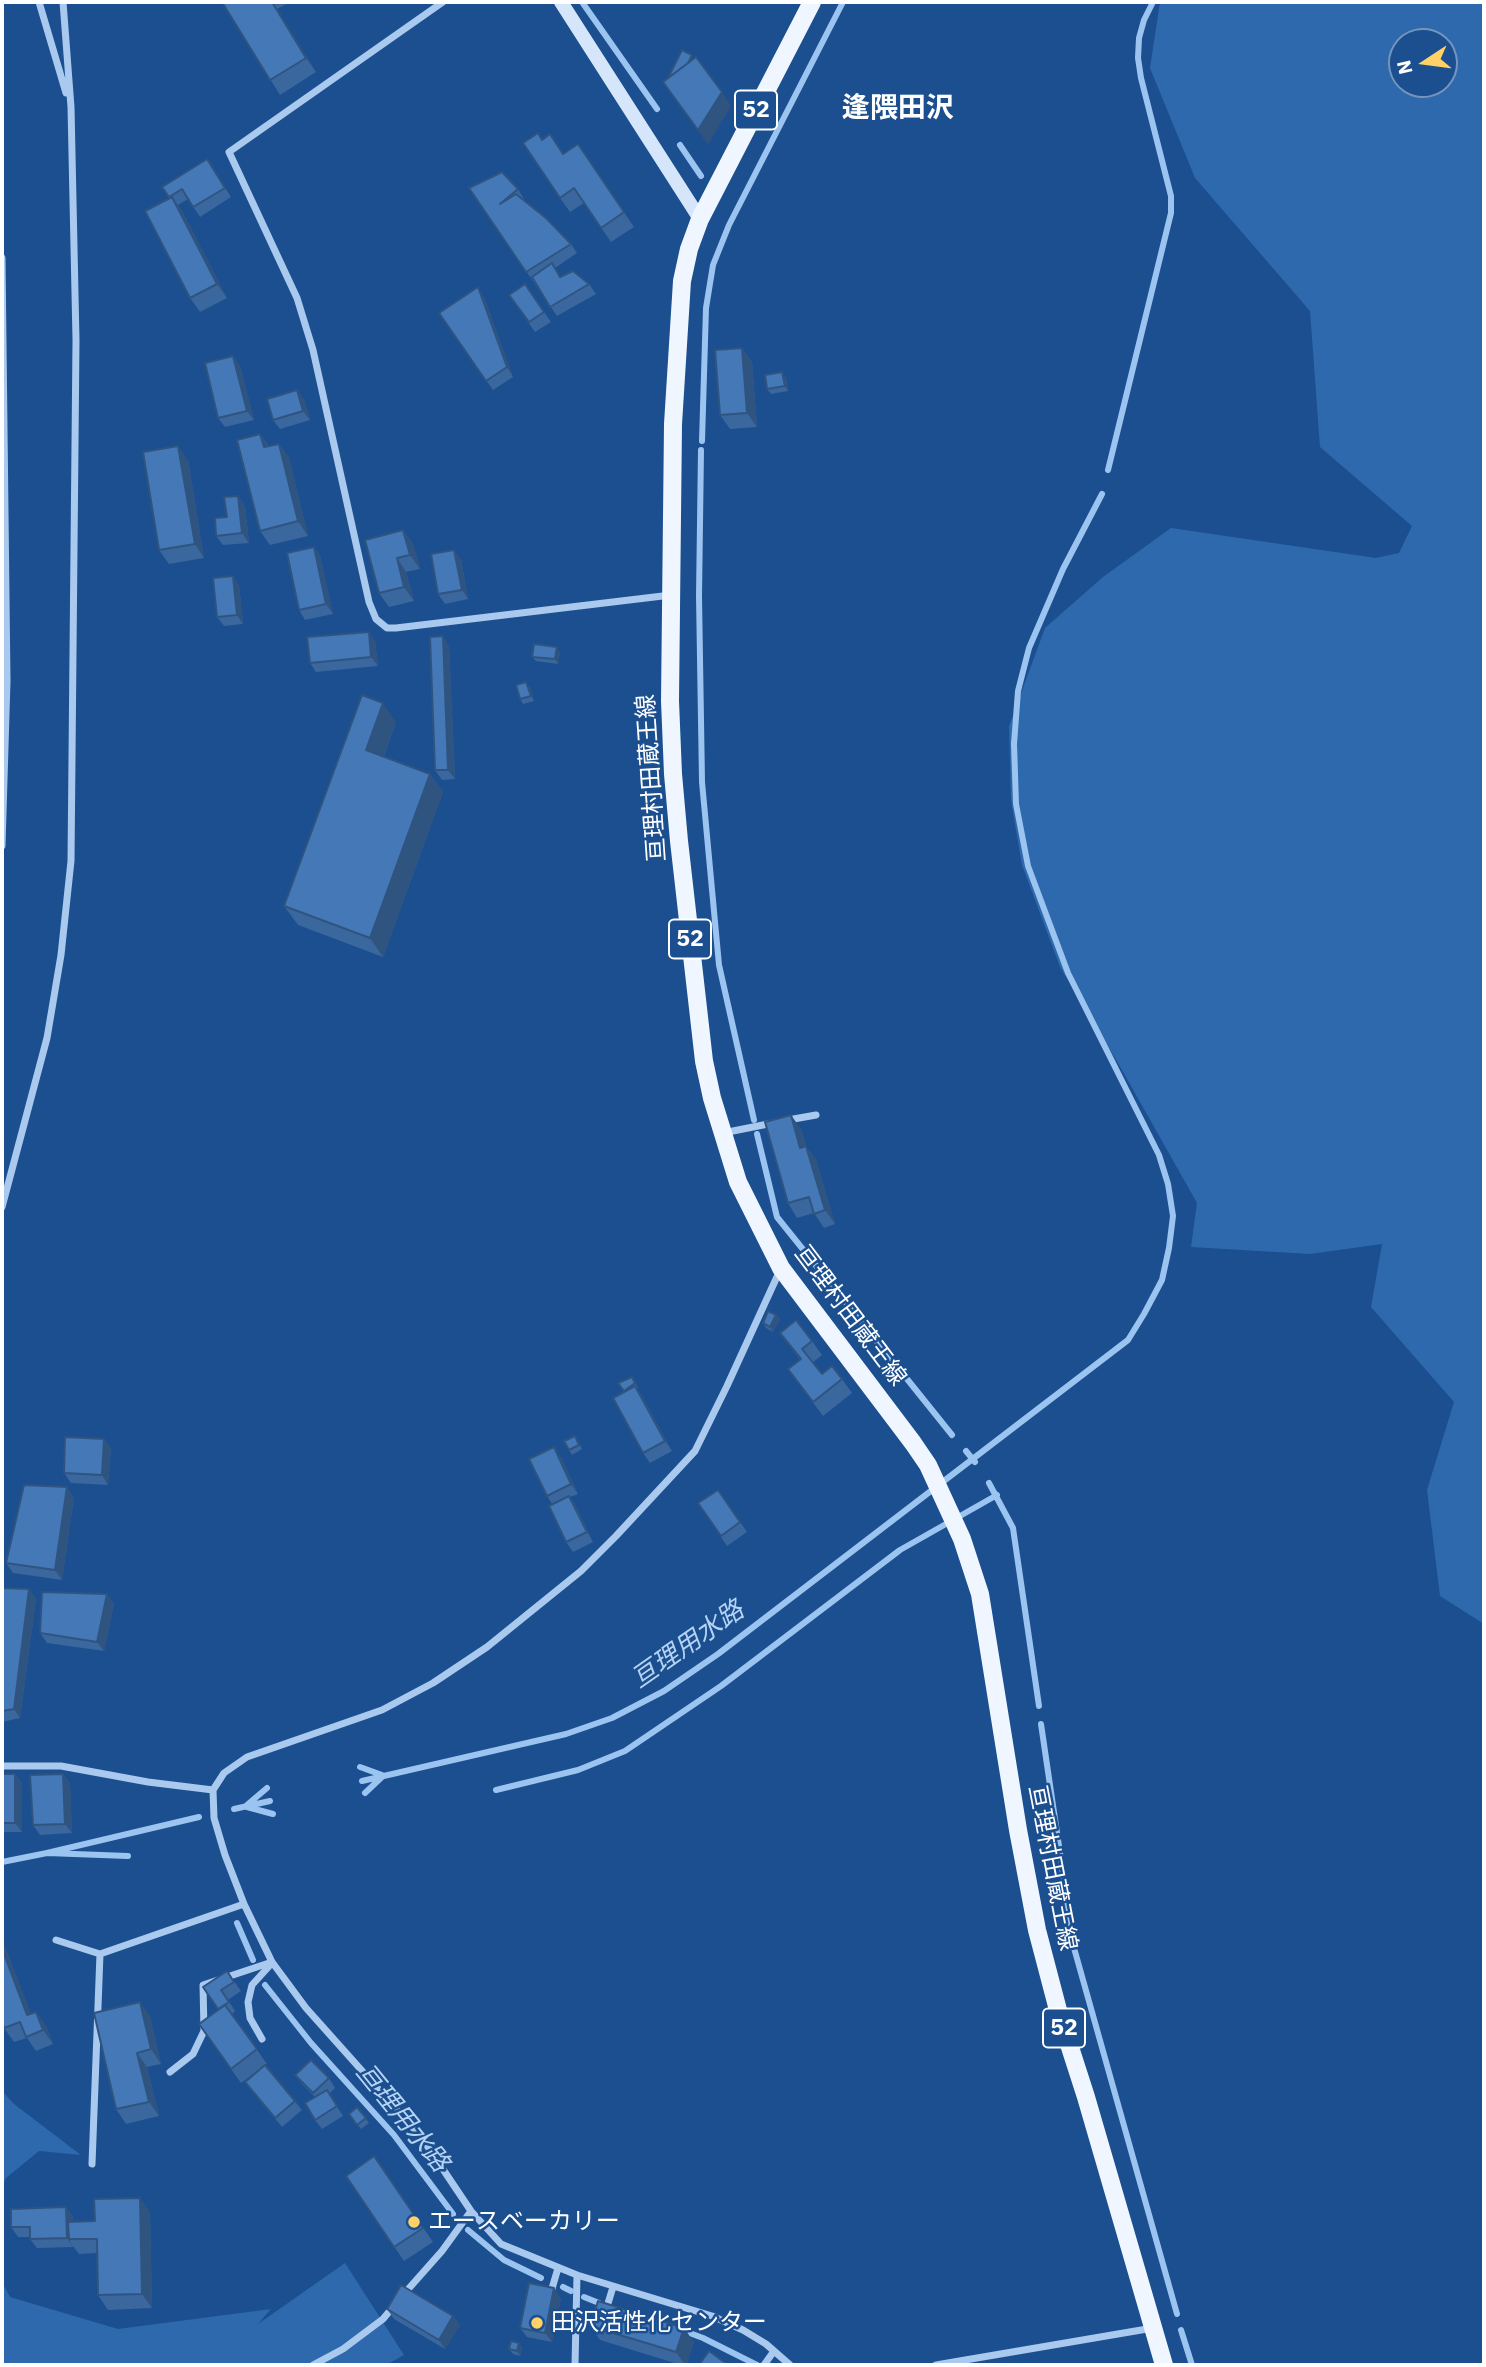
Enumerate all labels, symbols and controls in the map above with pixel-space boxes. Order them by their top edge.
north arrow [1388,28,1458,98]
text: N [1391,58,1418,77]
road number: 52 [735,90,777,130]
district label: 逢隈田沢 [842,92,954,126]
street label: 亘理村田蔵王線 [632,693,672,863]
road number: 52 [669,920,711,958]
street label: 亘理村田蔵王線 [788,1240,912,1392]
water label: 亘理用水路 [626,1595,750,1695]
street label: 亘理村田蔵王線 [1022,1783,1082,1953]
road number: 52 [1043,2008,1085,2048]
water label: 亘理用水路 [349,2058,455,2178]
place label: エースベーカリー [428,2208,620,2236]
marker: エースベーカリー [406,2214,422,2230]
place label: 田沢活性化センター [551,2309,767,2337]
marker: 田沢活性化センター [529,2315,545,2331]

